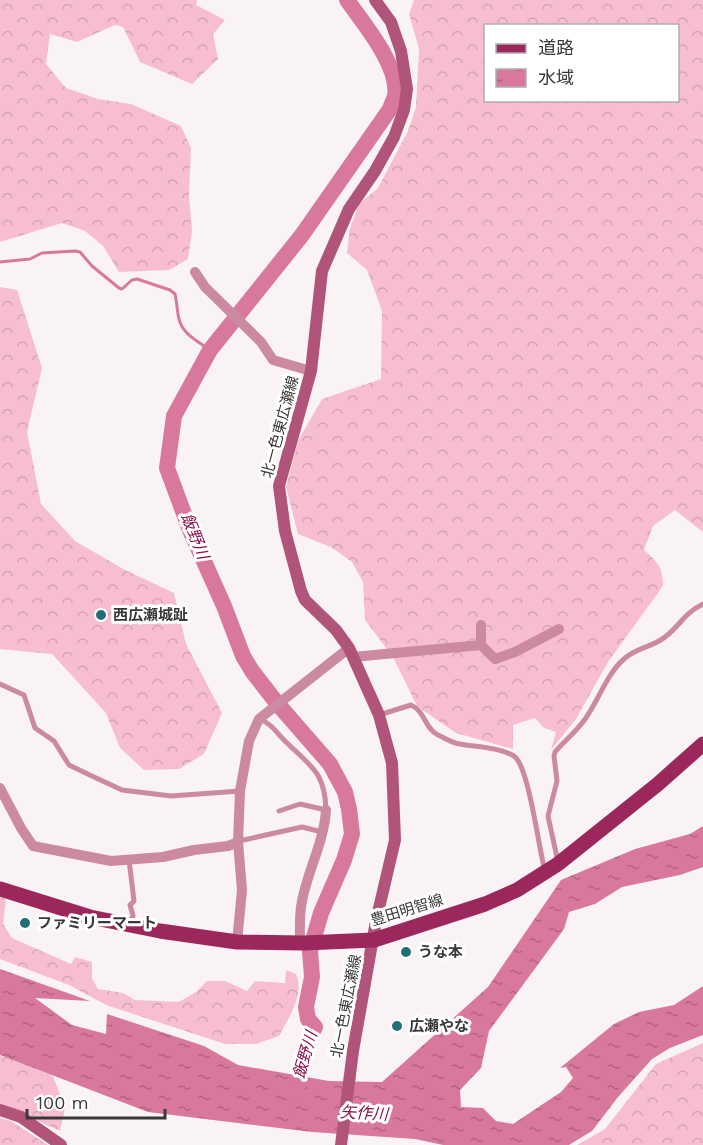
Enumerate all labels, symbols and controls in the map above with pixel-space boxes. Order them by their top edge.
legend [484,24,679,102]
text: 道路 [538,37,574,58]
text: 水域 [538,67,574,88]
street label: 北一色東広瀬線 [258,374,302,480]
water label: 飯野川 [177,510,214,564]
place label: 西広瀬城趾 [113,606,188,624]
marker: 西広瀬城趾 [94,608,108,622]
street label: 豊田明智線 [368,890,446,930]
place label: ファミリーマート [37,914,157,932]
marker: ファミリーマート [18,916,32,930]
place label: うな本 [418,943,463,961]
marker: うな本 [399,945,413,959]
street label: 北一色東広瀬線 [327,953,365,1059]
place label: 広瀬やな [409,1017,469,1035]
marker: 広瀬やな [390,1019,404,1033]
water label: 飯野川 [289,1027,321,1081]
scale bar [27,1082,165,1120]
text: 100 m [36,1092,89,1113]
water label: 矢作川 [340,1102,390,1124]

